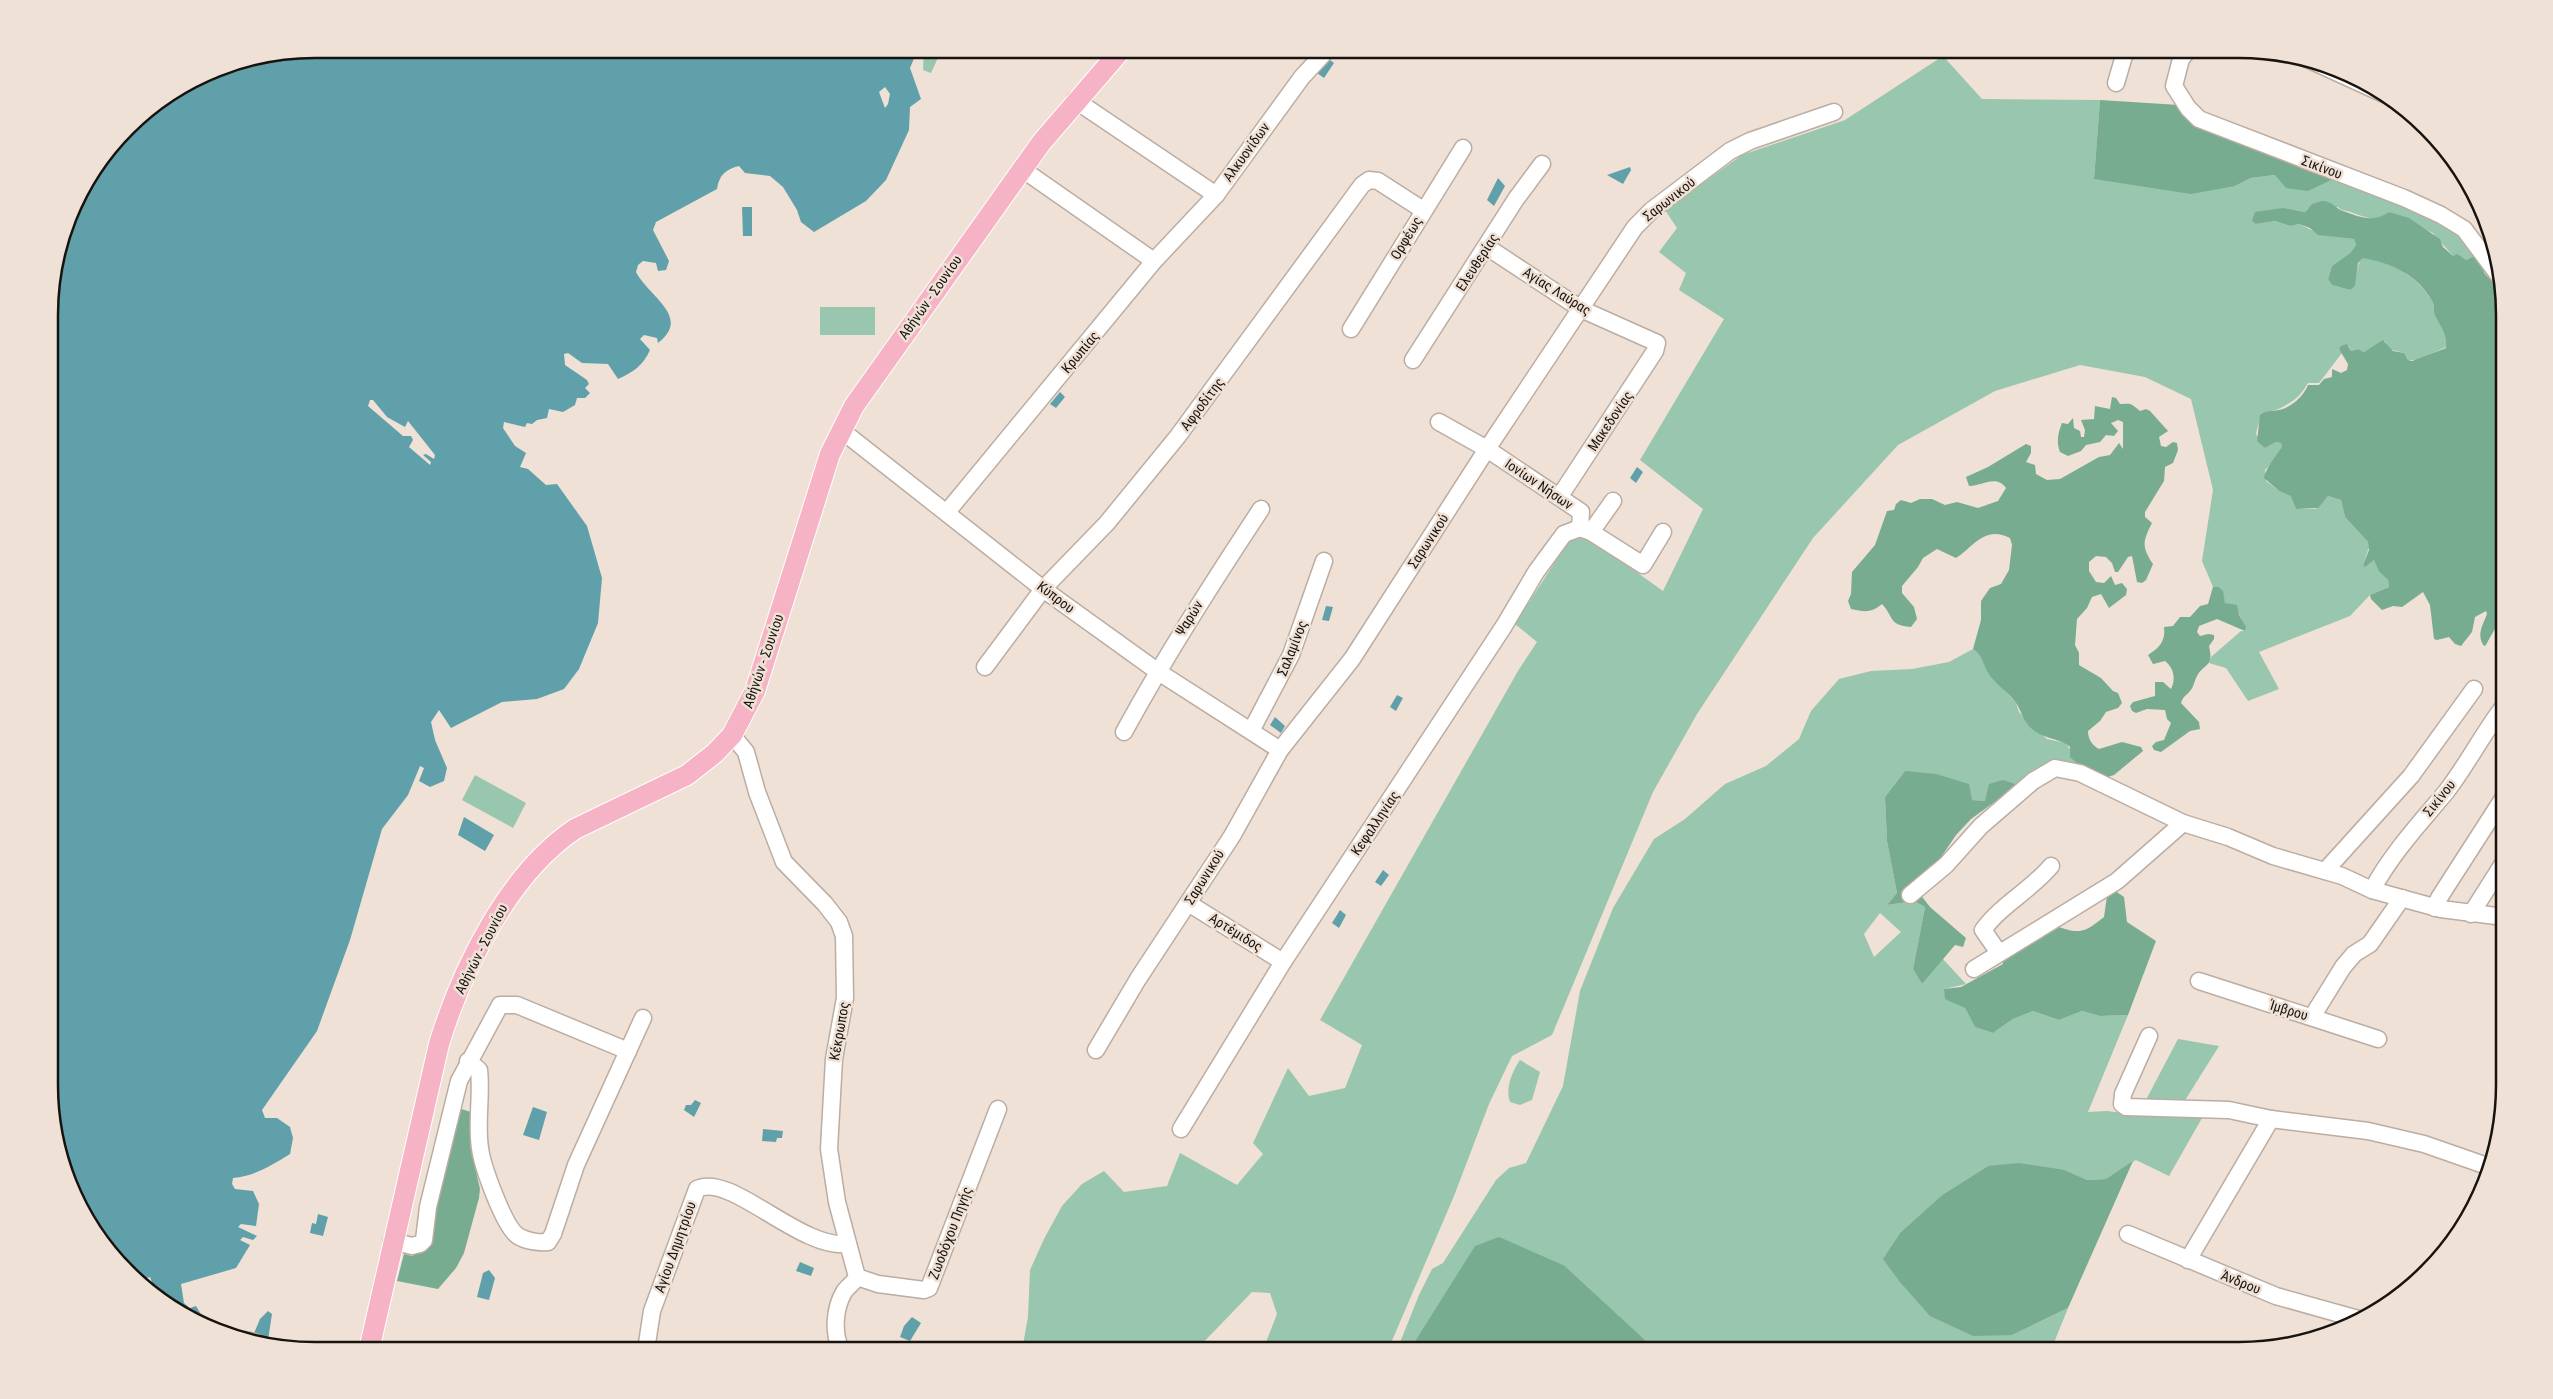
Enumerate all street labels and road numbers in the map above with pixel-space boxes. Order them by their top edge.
street label: Αλκυονίδων [1219,120,1273,184]
street label: Σικίνου [2300,152,2345,182]
street label: Σαρωνικού [1640,174,1698,224]
street label: Ορφέως [1387,214,1426,263]
street label: Ελευθερίας [1452,230,1502,294]
street label: Αθήνών - Σουνίου [895,252,965,342]
street label: Αγίας Λαύρας [1520,264,1594,318]
street label: Κρωπίας [1058,328,1102,376]
street label: Αφροδίτης [1177,374,1228,434]
street label: Μακεδονίας [1584,388,1636,454]
street label: Ιονίων Νήσων [1502,456,1576,512]
street label: Σαρωνικού [1404,511,1452,571]
street label: Κύπρου [1034,578,1078,616]
street label: Ψαρών [1172,598,1206,638]
street label: Αθήνών - Σουνίου [739,612,787,710]
street label: Σαλαμίνος [1274,618,1310,678]
street label: Σικίνου [2420,776,2459,819]
street label: Κεφαλληνίας [1348,788,1403,859]
street label: Σαρωνικού [1181,846,1227,907]
street label: Αθήνών - Σουνίου [451,901,511,997]
street label: Αρτέμιδος [1206,909,1266,955]
street label: Ίμβρου [2267,996,2310,1023]
street label: Κέκρωπος [826,1001,852,1061]
street label: Ζωοδόχου Πηγής [925,1185,975,1281]
street label: Αγίου Δημητρίου [651,1199,699,1295]
street label: Άνδρου [2219,1267,2263,1297]

